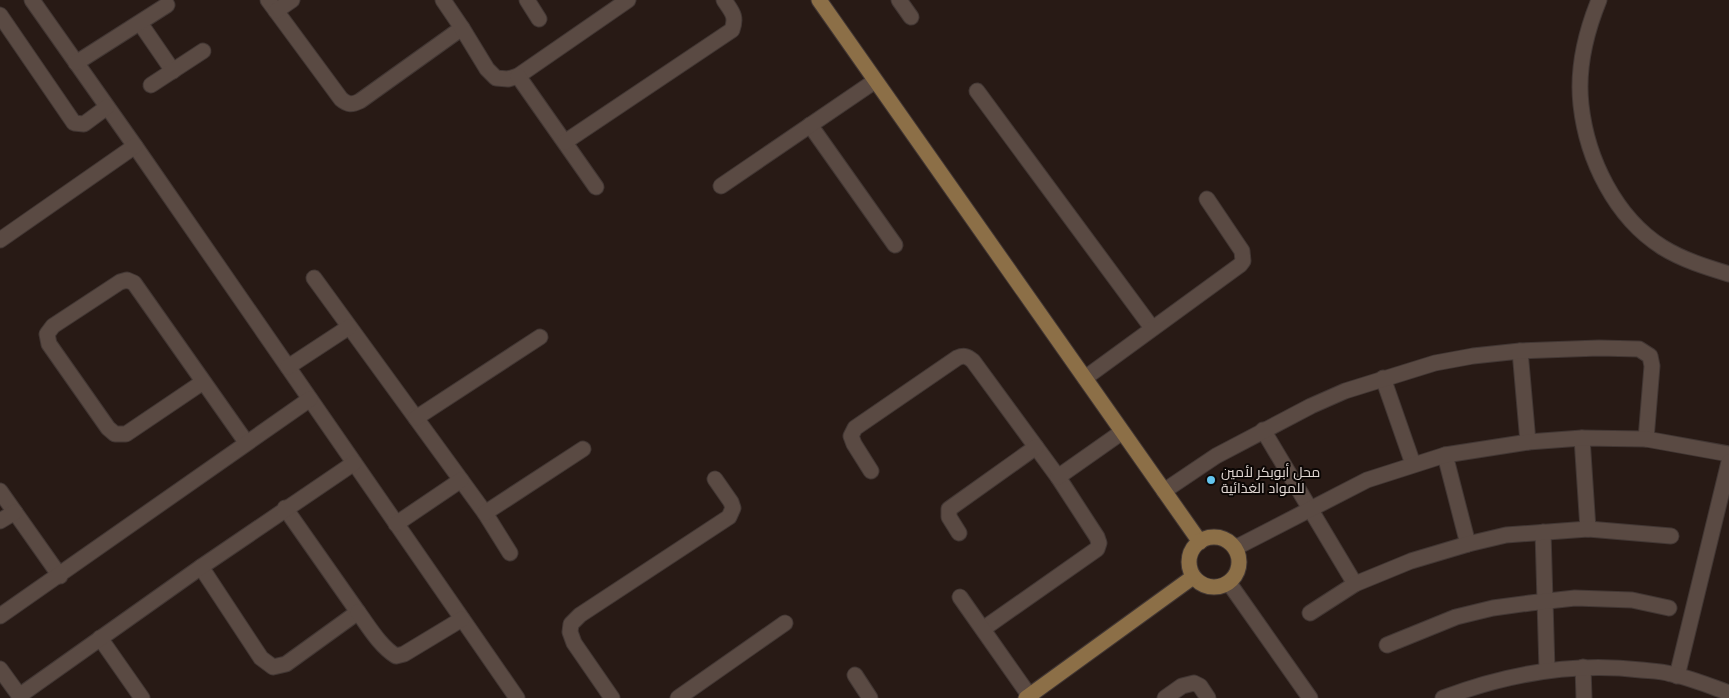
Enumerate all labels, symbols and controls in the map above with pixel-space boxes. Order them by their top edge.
place label: محل أبوبكر لأمين للمواد الغذائية [1221,463,1320,497]
marker: محل أبوبكر لأمين للمواد الغذائية [1205,474,1217,486]

